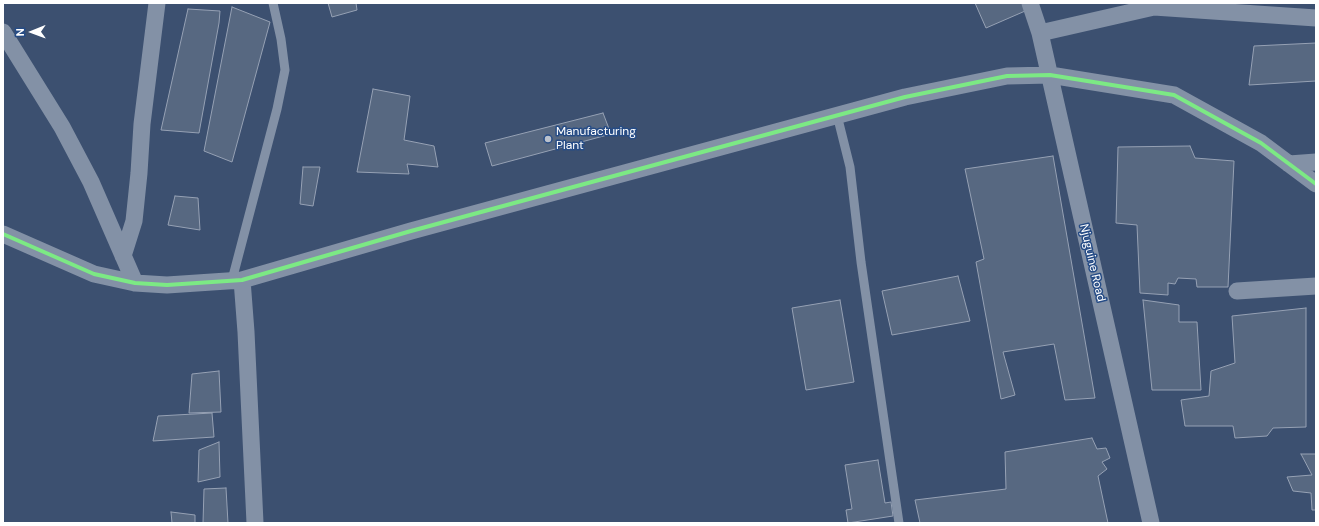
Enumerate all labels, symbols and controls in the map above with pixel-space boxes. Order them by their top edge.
north arrow [12,12,52,52]
text: N [13,28,27,36]
place label: Manufacturing Plant [556,125,636,153]
marker: Manufacturing Plant [543,134,553,144]
street label: Njuguine Road [1076,223,1108,303]

